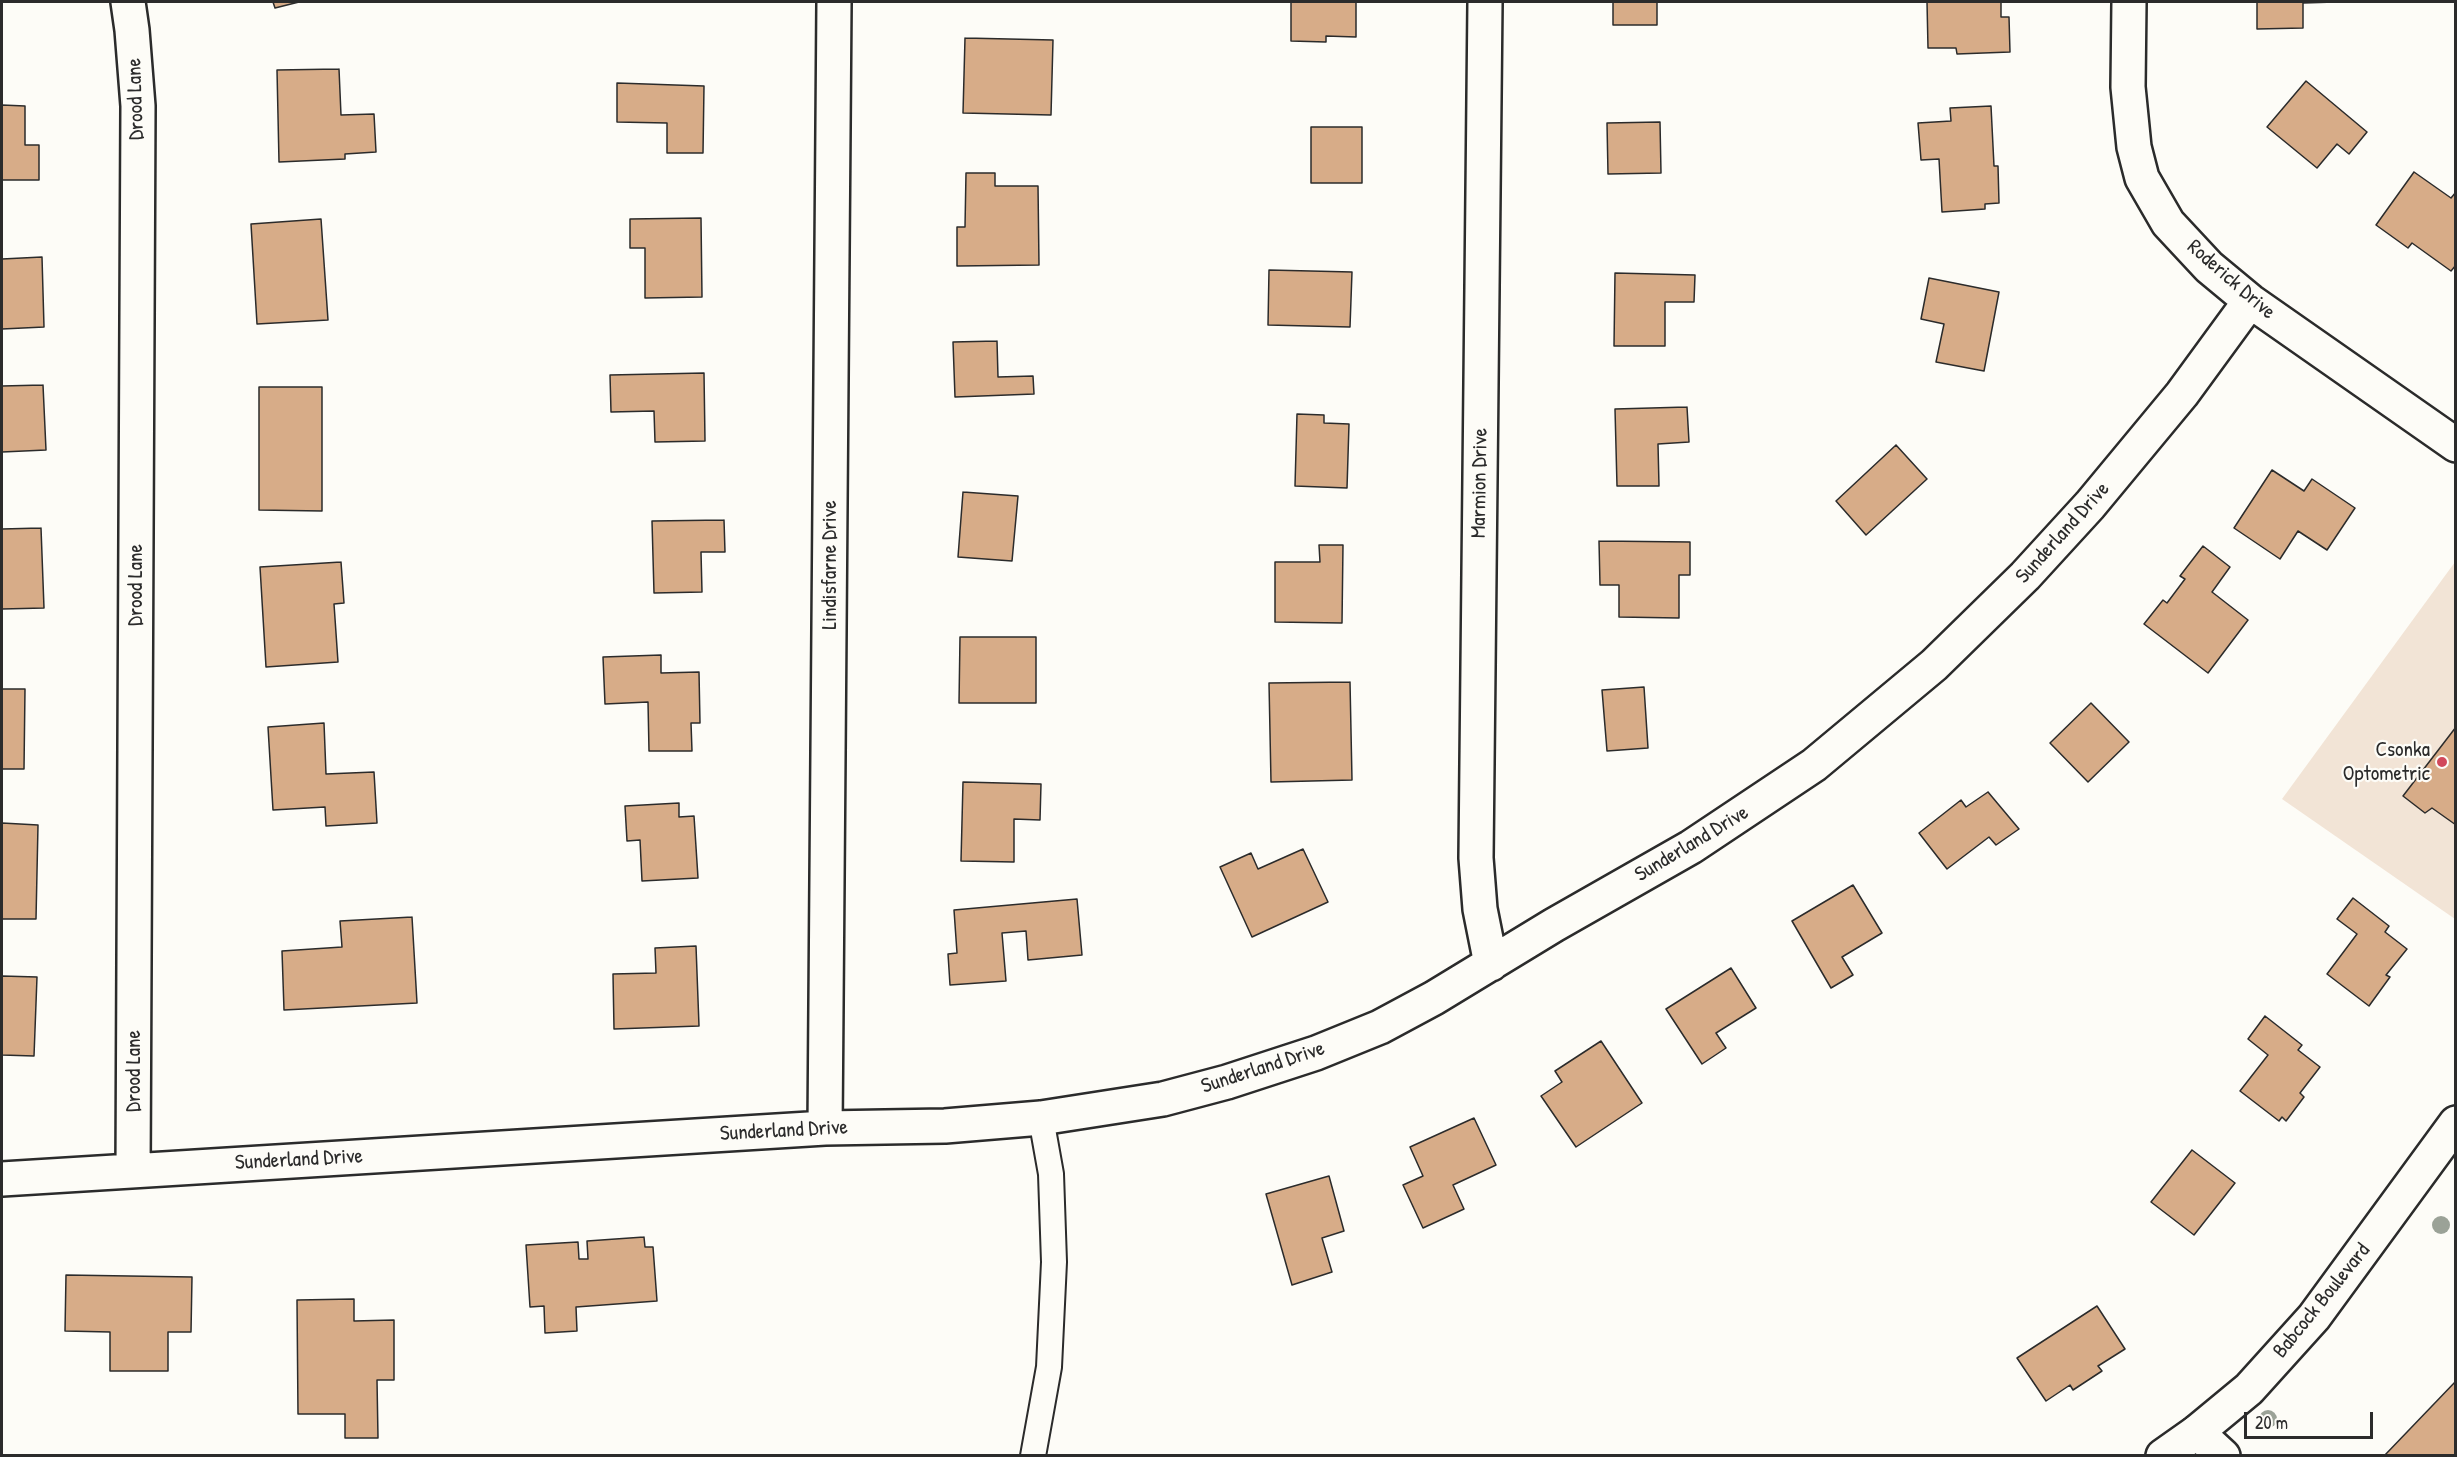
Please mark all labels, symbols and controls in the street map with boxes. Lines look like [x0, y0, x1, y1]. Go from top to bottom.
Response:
street label: Drood Lane [122, 58, 150, 140]
street label: Roderick Drive [2182, 235, 2280, 325]
street label: Marmion Drive [1466, 428, 1494, 538]
street label: Sunderland Drive [2011, 477, 2115, 589]
street label: Lindisfarne Drive [817, 500, 843, 630]
street label: Drood Lane [123, 544, 149, 626]
place label: Csonka Optometric [2343, 737, 2430, 787]
marker: Csonka Optometric [2435, 755, 2449, 769]
street label: Sunderland Drive [1631, 800, 1753, 888]
street label: Drood Lane [121, 1030, 147, 1112]
street label: Sunderland Drive [1198, 1036, 1328, 1100]
street label: Sunderland Drive [719, 1115, 849, 1147]
street label: Sunderland Drive [234, 1144, 364, 1176]
street label: Babcock Boulevard [2268, 1239, 2376, 1363]
scale bar [2247, 1400, 2376, 1438]
text: 20 m [2255, 1410, 2288, 1435]

